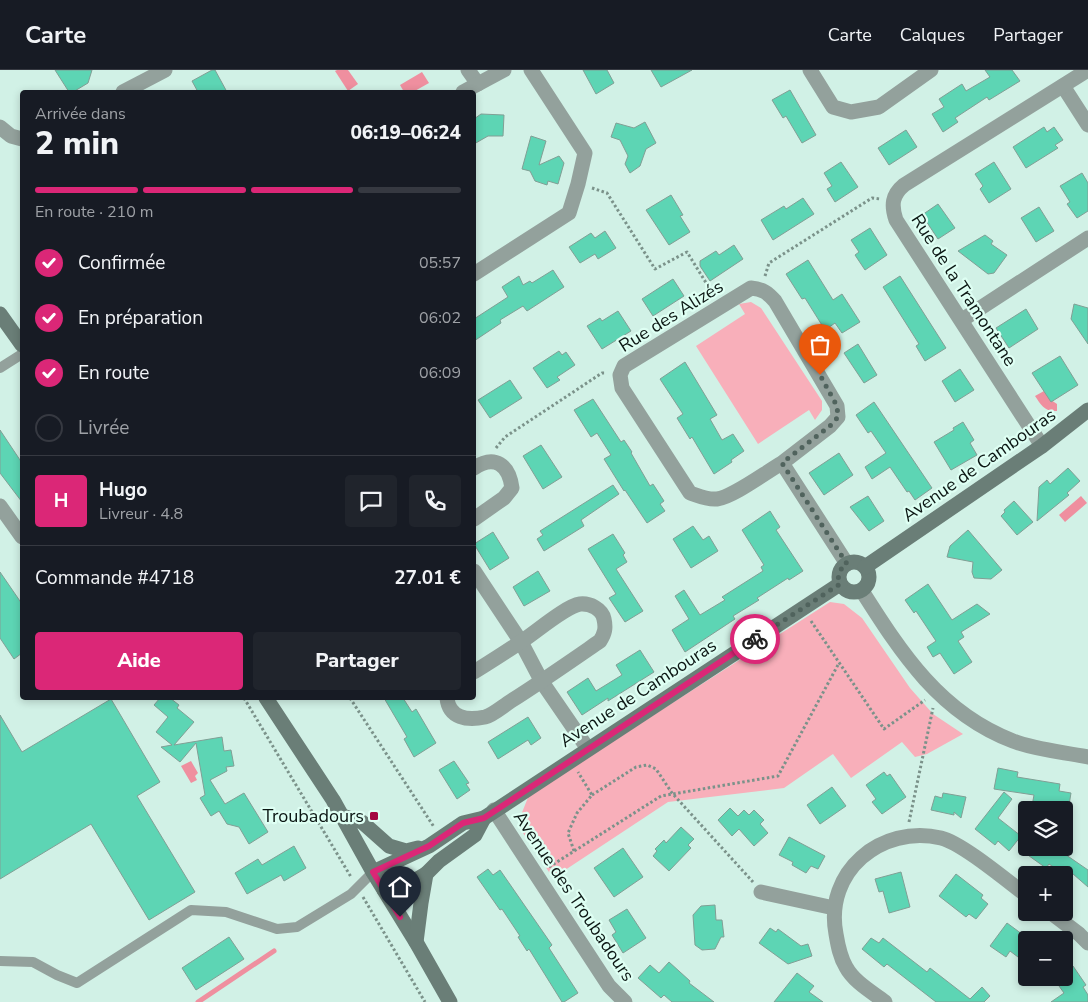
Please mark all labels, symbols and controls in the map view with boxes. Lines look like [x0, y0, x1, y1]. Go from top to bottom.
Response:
text: Carte [25, 19, 86, 51]
text: Carte [828, 23, 872, 47]
text: Calques [900, 23, 965, 47]
text: Partager [993, 23, 1063, 47]
text: Arrivée dans [35, 103, 126, 125]
text: 06:19–06:24 [350, 120, 461, 146]
text: 2 min [35, 122, 119, 165]
text: En route · 210 m [35, 201, 154, 223]
street label: Rue de la Tramontane [906, 209, 1022, 371]
icon: check [35, 249, 63, 277]
text: Confirmée [78, 250, 165, 276]
text: 05:57 [419, 252, 461, 274]
street label: Rue des Alizés [614, 274, 728, 358]
icon: check [35, 304, 63, 332]
text: En préparation [78, 305, 203, 331]
text: 06:02 [419, 307, 461, 329]
pin [799, 324, 841, 375]
icon: bag [806, 331, 834, 359]
icon: check [35, 359, 63, 387]
text: En route [78, 360, 149, 386]
text: 06:09 [419, 362, 461, 384]
street label: Avenue de Cambouras [897, 403, 1061, 527]
text: Livrée [78, 415, 129, 441]
button: chat [345, 475, 397, 527]
button: phone [409, 475, 461, 527]
text: Hugo [99, 477, 147, 503]
text: H [54, 488, 68, 514]
text: Livreur · 4.8 [99, 503, 183, 525]
text: Commande #4718 [35, 565, 194, 591]
text: 27.01 € [394, 565, 461, 591]
courier [730, 614, 780, 664]
icon: bike [741, 625, 769, 653]
button: Aide [35, 632, 243, 690]
button: Partager [253, 632, 461, 690]
street label: Avenue de Cambouras [555, 633, 721, 753]
map controls [1018, 801, 1073, 986]
button: layers [1018, 801, 1073, 856]
place label: Troubadours [262, 804, 364, 828]
street label: Avenue des Troubadours [508, 806, 640, 986]
marker: Troubadours [368, 810, 380, 822]
pin [379, 866, 421, 917]
button: + [1018, 866, 1073, 921]
icon: home [386, 873, 414, 901]
button: − [1018, 931, 1073, 986]

